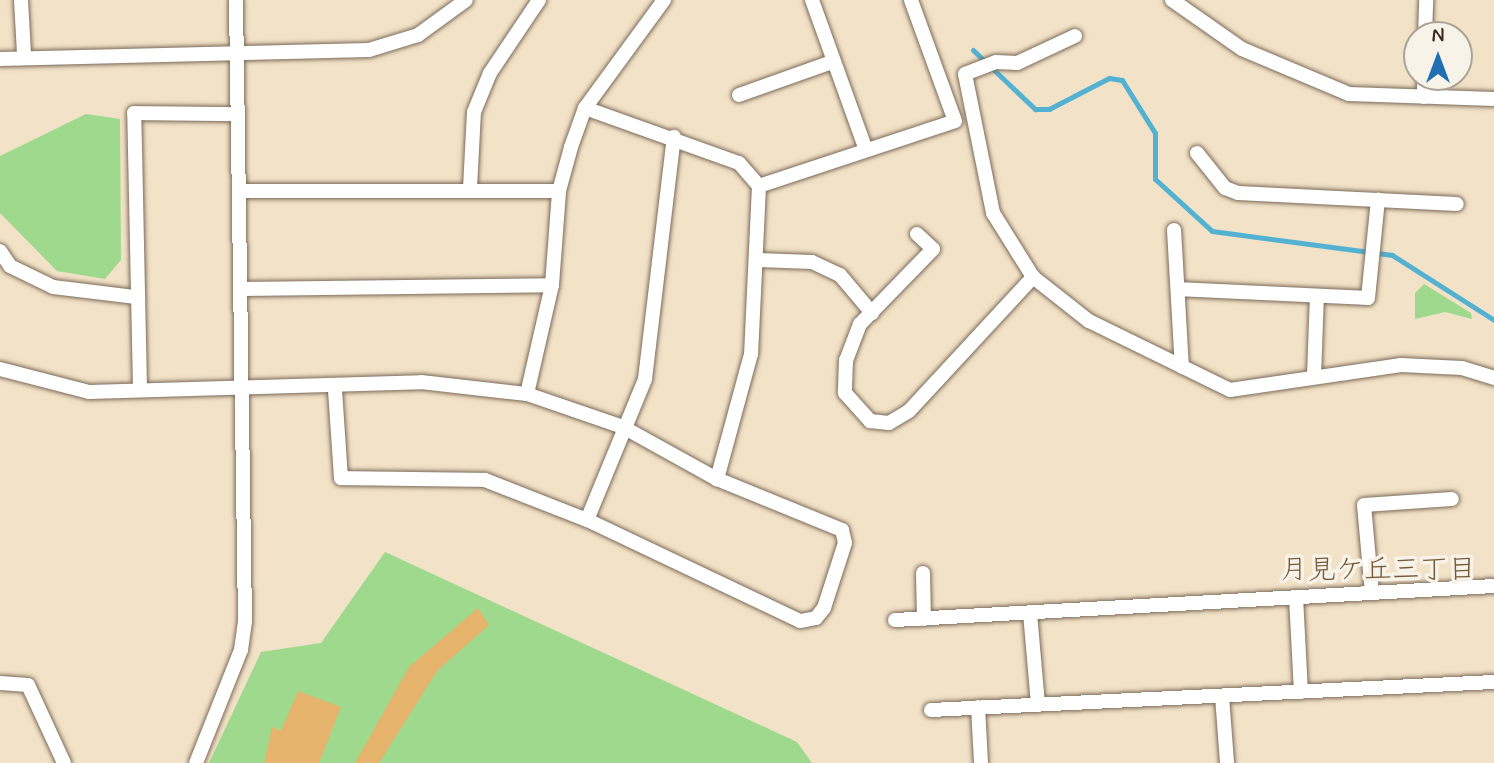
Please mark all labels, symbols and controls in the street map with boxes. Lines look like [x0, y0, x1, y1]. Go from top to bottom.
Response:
north arrow [1403, 21, 1473, 91]
text: N [1432, 24, 1444, 49]
district label: 月見ケ丘三丁目 [1280, 554, 1476, 588]

